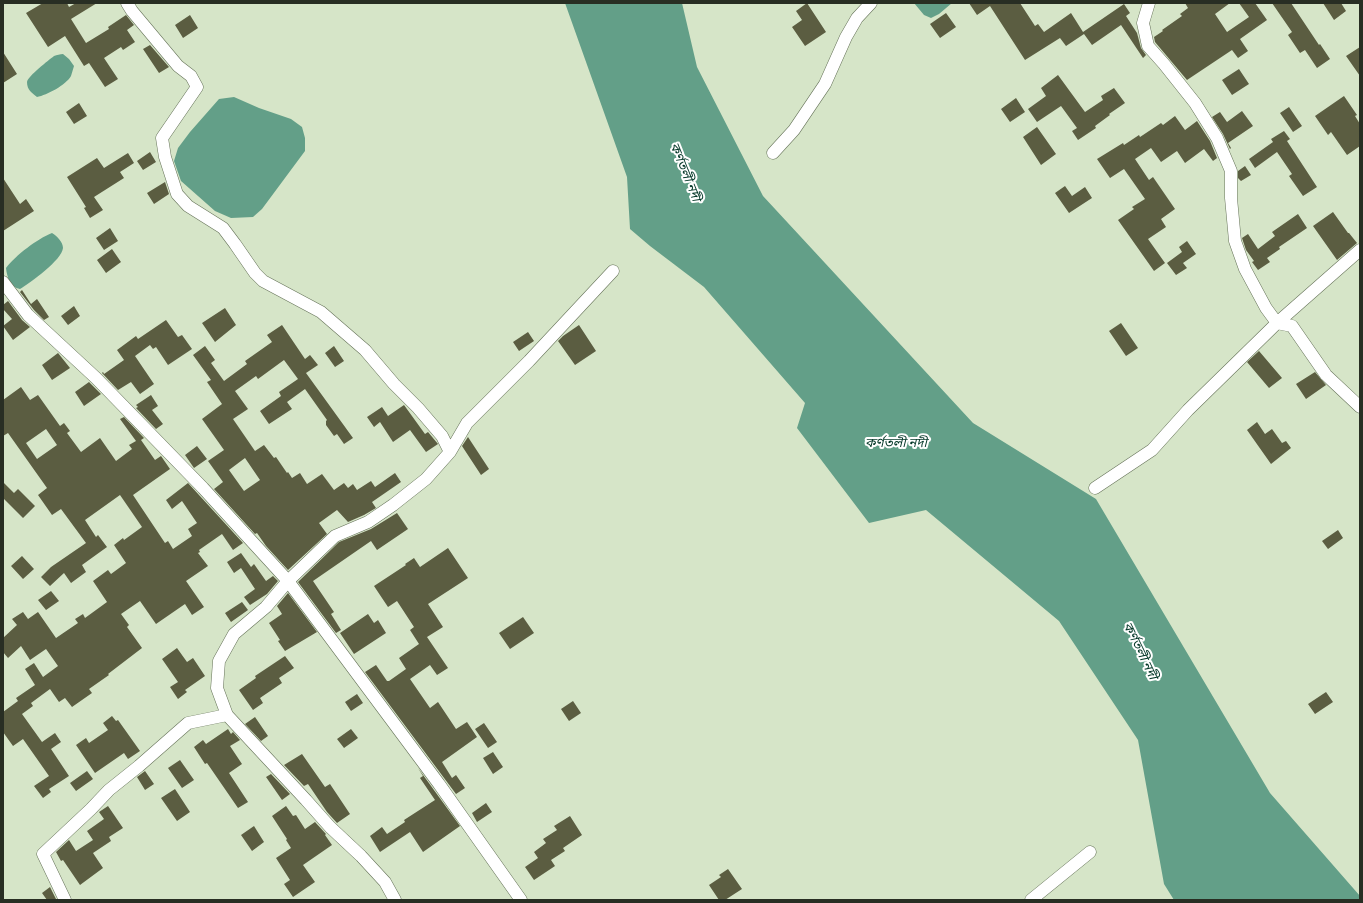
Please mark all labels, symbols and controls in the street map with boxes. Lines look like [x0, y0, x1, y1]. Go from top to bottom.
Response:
water label: কর্ণতলী নদী [666, 140, 704, 204]
water label: কর্ণতলী নদী [865, 435, 927, 451]
water label: কর্ণতলী নদী [1119, 620, 1161, 682]

